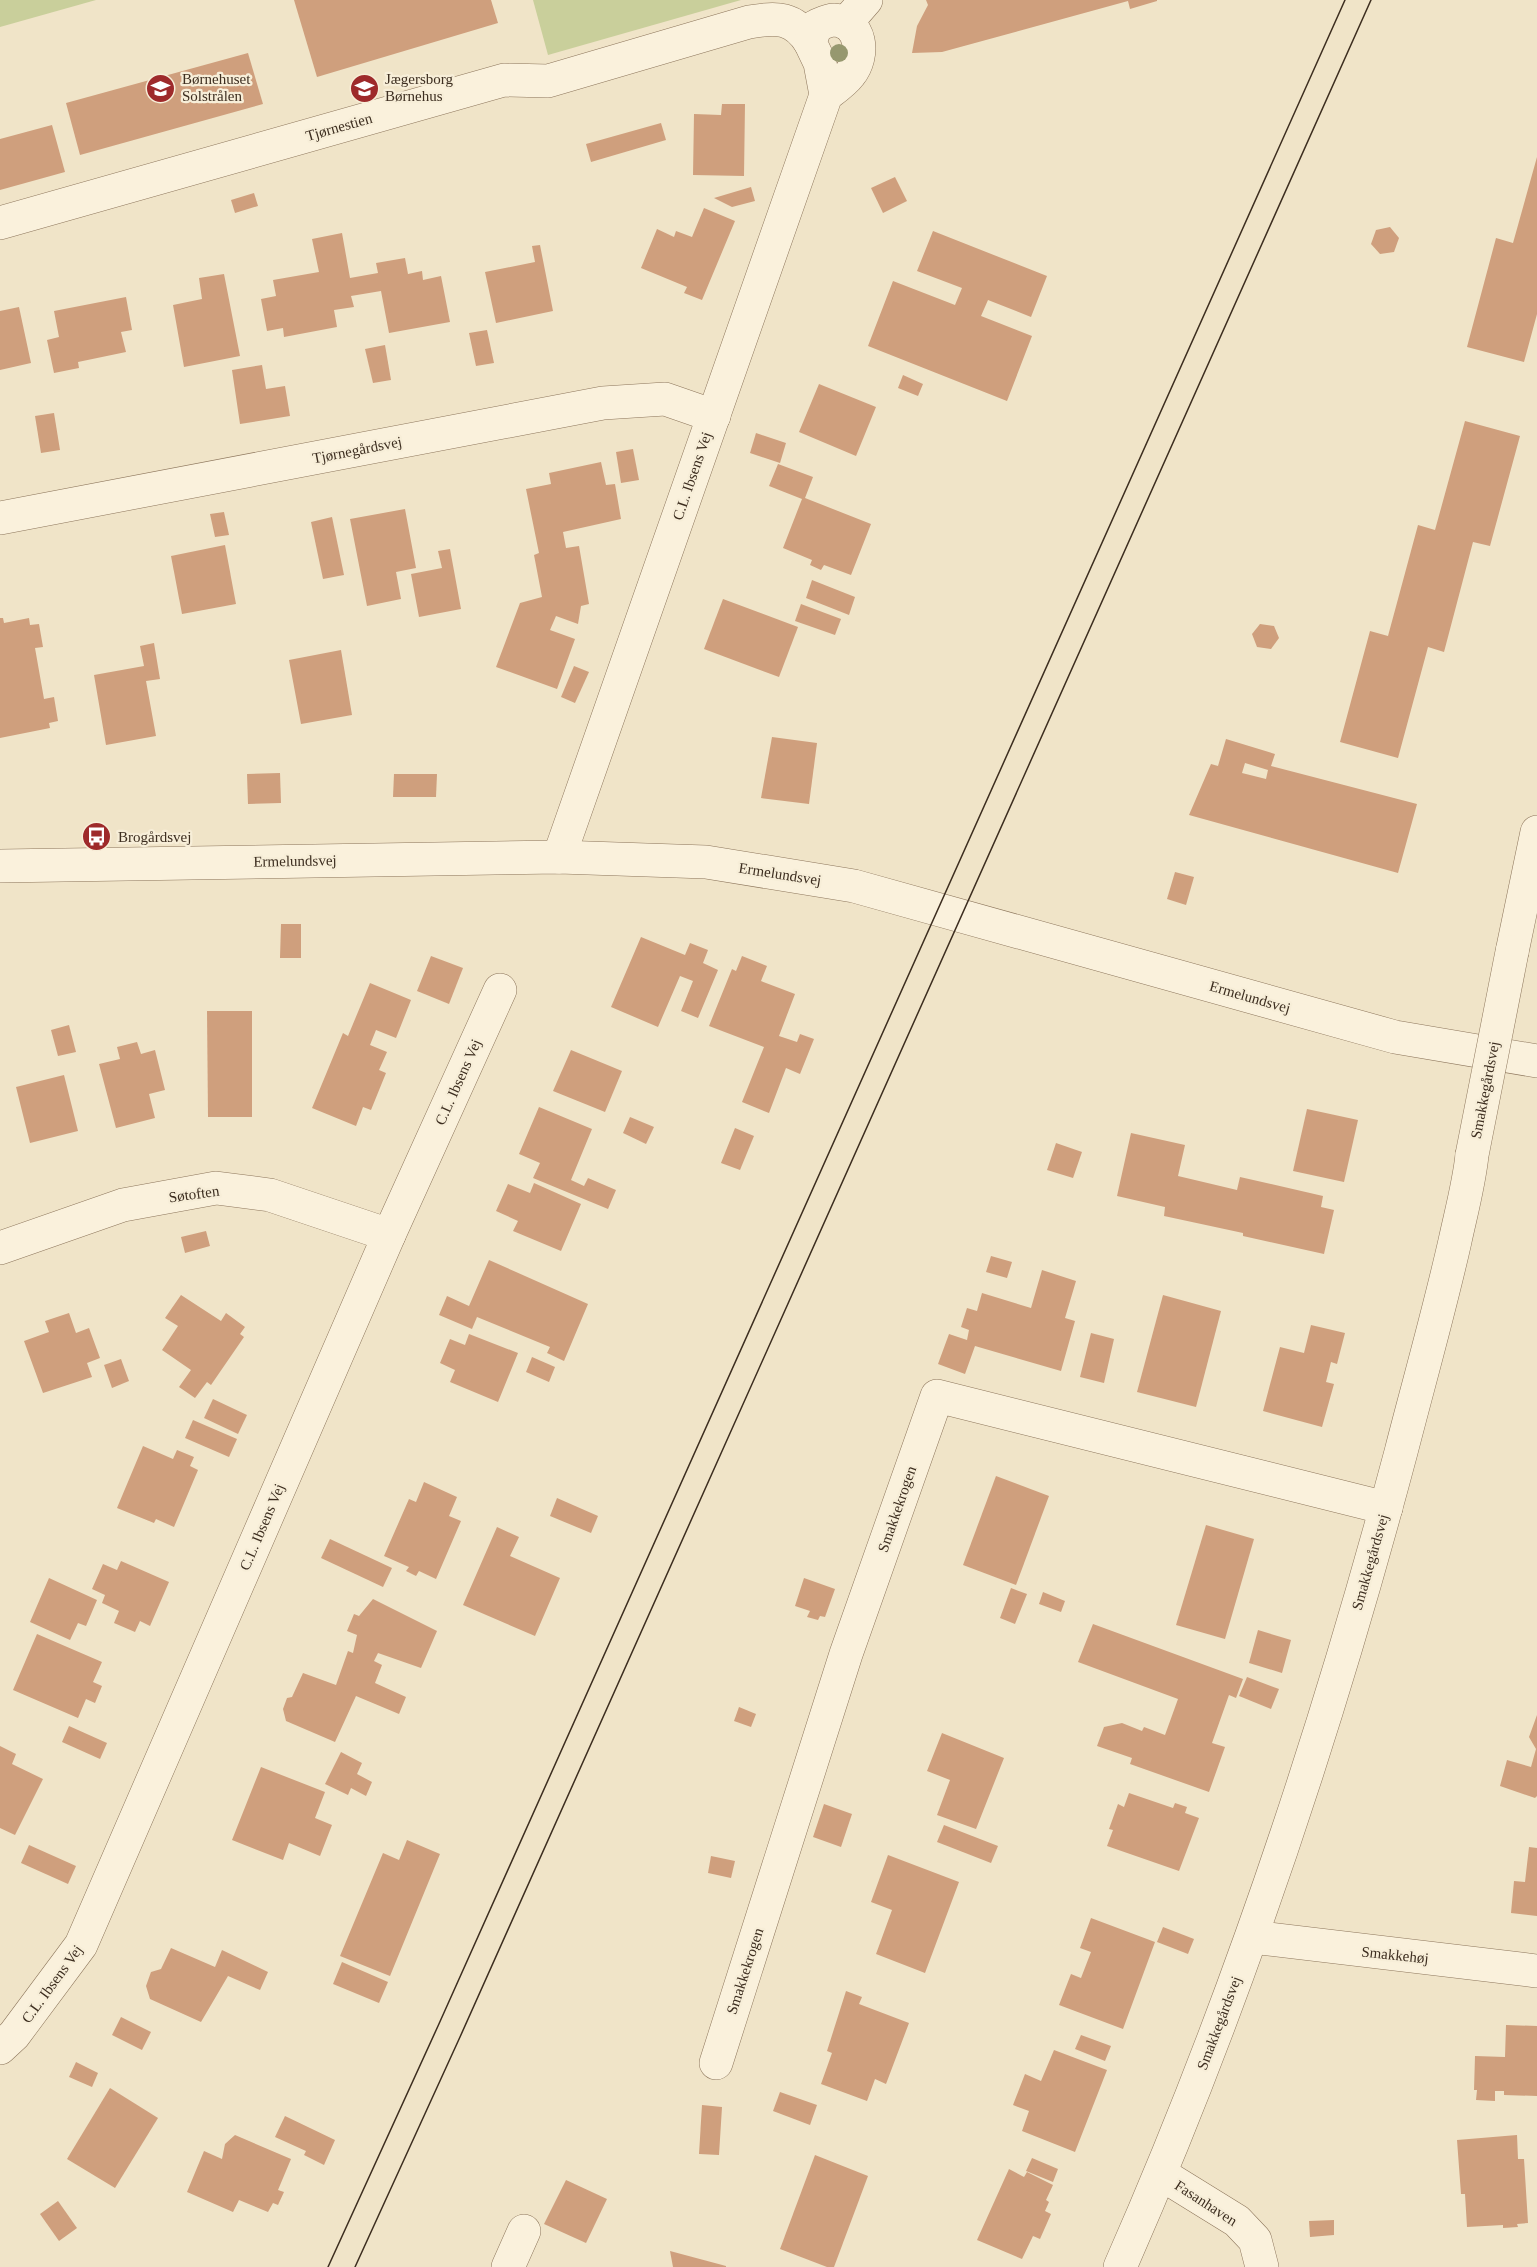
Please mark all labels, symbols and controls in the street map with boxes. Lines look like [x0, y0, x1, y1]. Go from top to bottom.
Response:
place label: Børnehuset Solstrålen [182, 71, 251, 104]
place label: Jægersborg Børnehus [385, 71, 454, 104]
school or university icon: Børnehuset Solstrålen [145, 72, 177, 104]
school or university icon: Jægersborg Børnehus [348, 72, 380, 104]
street label: Tjørnestien [304, 110, 375, 144]
street label: C.L. Ibsens Vej [669, 430, 715, 522]
street label: Tjørnegårdsvej [311, 433, 403, 467]
bus stop icon: Brogårdsvej [81, 821, 113, 853]
place label: Brogårdsvej [118, 829, 191, 845]
street label: Ermelundsvej [253, 852, 337, 870]
street label: Ermelundsvej [738, 860, 822, 888]
street label: Ermelundsvej [1208, 978, 1292, 1016]
street label: C.L. Ibsens Vej [432, 1037, 484, 1127]
street label: Smakkegårdsvej [1468, 1040, 1502, 1140]
street label: Søtoften [168, 1182, 221, 1205]
street label: Smakkekrogen [875, 1463, 919, 1554]
street label: C.L. Ibsens Vej [237, 1481, 287, 1573]
street label: Smakkegårdsvej [1349, 1512, 1391, 1612]
street label: Smakkekrogen [723, 1925, 767, 2016]
street label: C.L. Ibsens Vej [18, 1942, 86, 2026]
street label: Smakkehøj [1361, 1944, 1429, 1966]
street label: Smakkegårdsvej [1194, 1974, 1244, 2072]
street label: Fasanhaven [1172, 2177, 1240, 2229]

